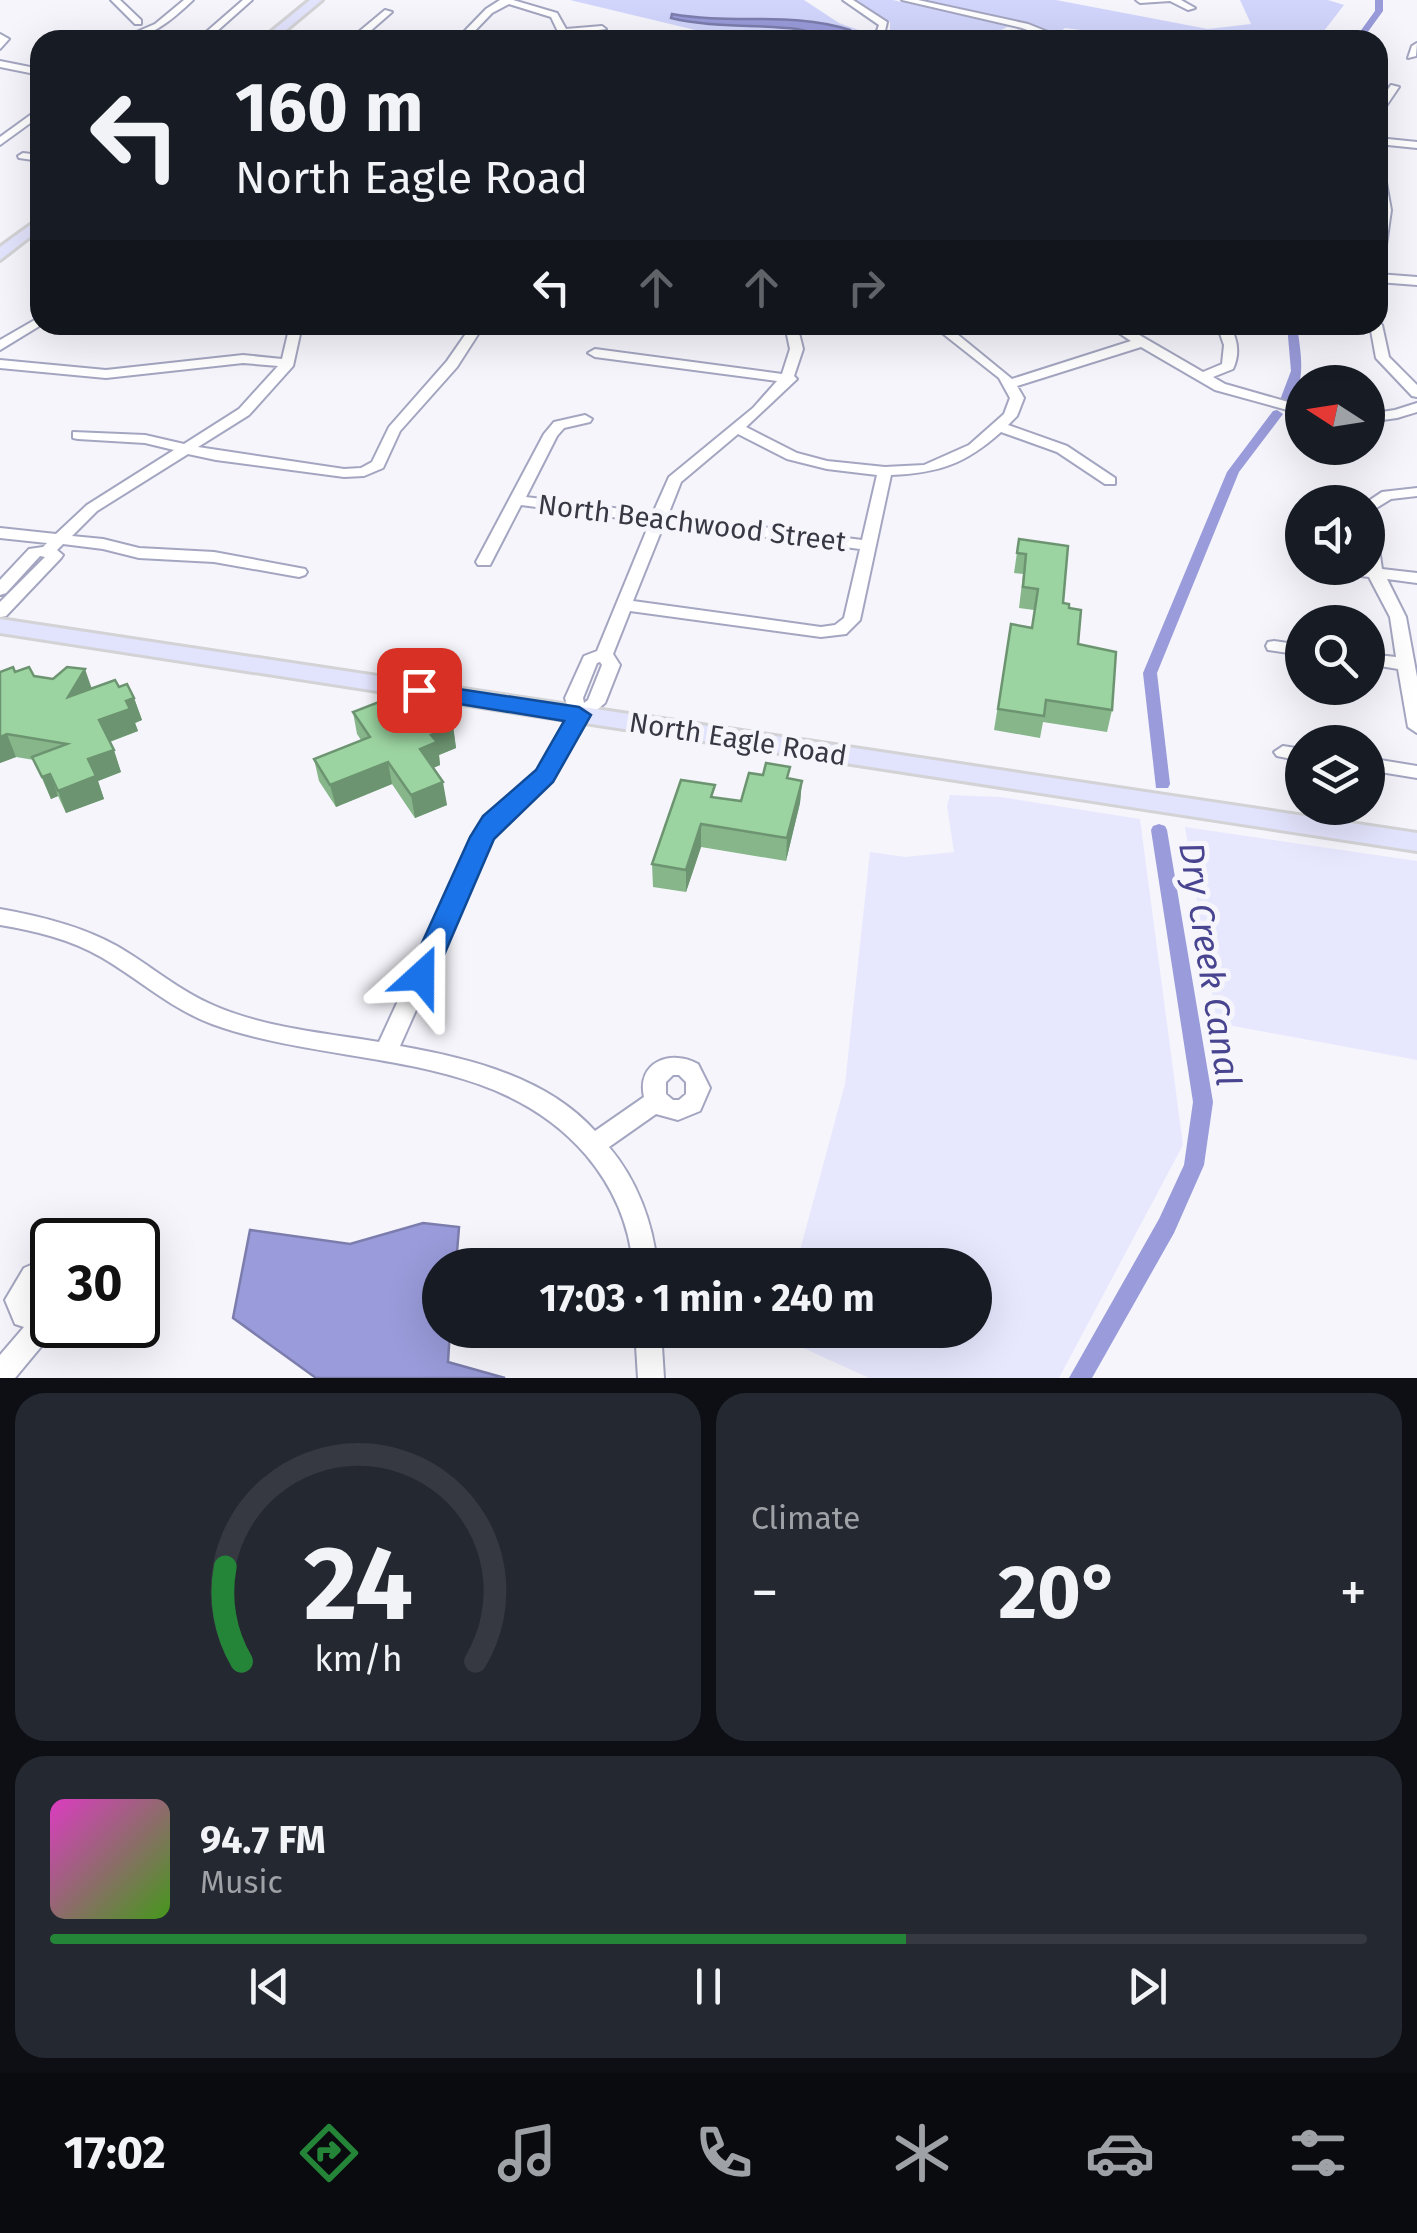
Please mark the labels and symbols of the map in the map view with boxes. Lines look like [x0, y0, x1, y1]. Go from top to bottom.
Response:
north arrow [1285, 365, 1385, 465]
street label: North Beachwood Street [536, 488, 849, 558]
pin [377, 648, 462, 733]
street label: North Eagle Road [627, 706, 849, 772]
water label: Dry Creek Canal [1170, 839, 1250, 1089]
position arrow [369, 924, 473, 1028]
speed limit sign: 30 [30, 1218, 160, 1348]

